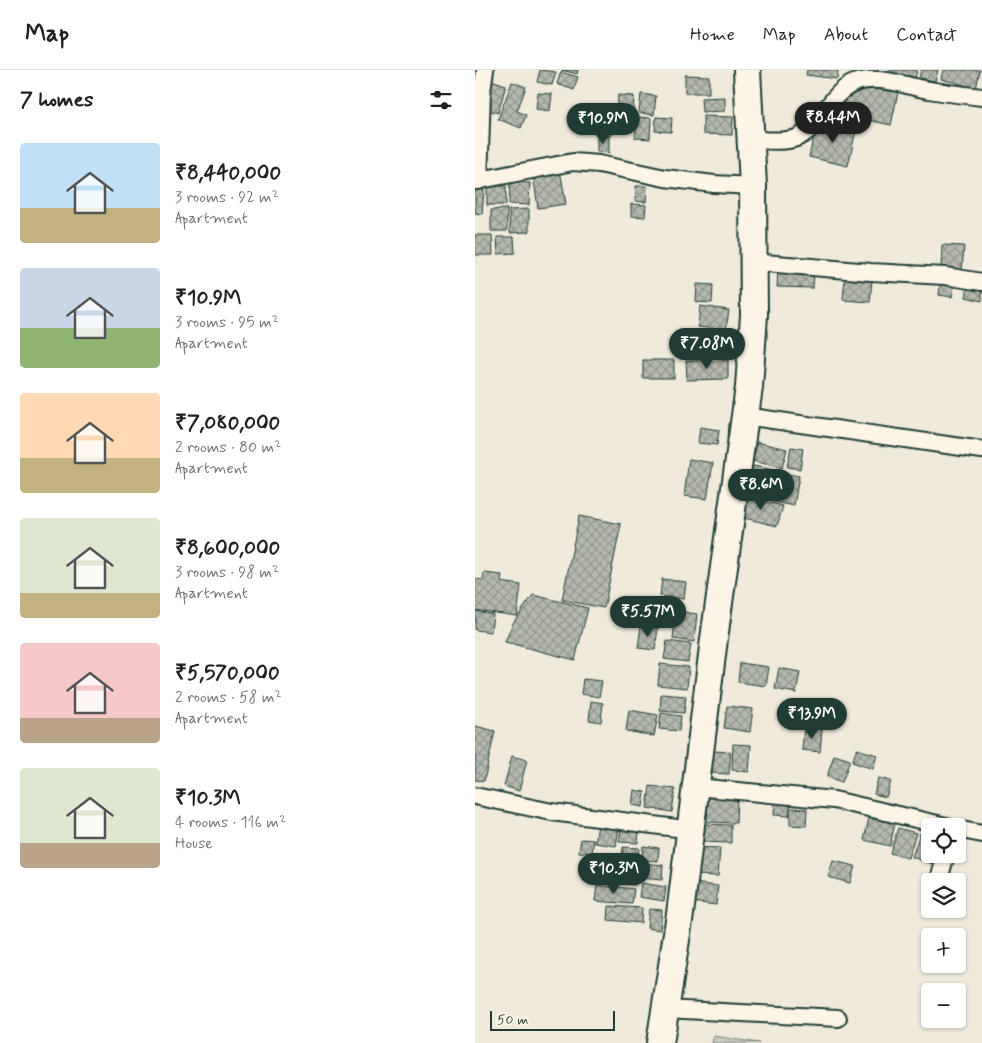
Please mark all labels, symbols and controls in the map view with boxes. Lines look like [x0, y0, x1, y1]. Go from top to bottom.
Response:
text: Map [25, 19, 69, 50]
text: Home [690, 23, 735, 47]
text: Map [763, 23, 796, 47]
text: About [824, 23, 868, 47]
text: Contact [896, 23, 957, 47]
text: 7 homes [20, 86, 93, 114]
icon: filters [427, 86, 455, 114]
pin: ₹10.9M [562, 102, 644, 145]
pin: ₹8.44M [792, 102, 874, 144]
text: ₹8.44M [806, 107, 860, 128]
text: ₹10.9M [578, 108, 628, 129]
text: ₹8,440,000 [175, 159, 281, 187]
icon: home [60, 163, 120, 223]
text: 3 rooms · 92 m² [175, 187, 279, 208]
text: Apartment [175, 208, 248, 229]
text: ₹10.9M [175, 284, 242, 312]
icon: home [60, 288, 120, 348]
text: 3 rooms · 95 m² [175, 312, 279, 333]
pin: ₹7.08M [666, 328, 748, 370]
text: Apartment [175, 333, 248, 354]
text: ₹7.08M [680, 333, 734, 354]
text: ₹7,080,000 [175, 409, 280, 437]
icon: home [60, 413, 120, 473]
text: 2 rooms · 80 m² [175, 437, 281, 458]
text: Apartment [175, 458, 248, 479]
pin: ₹8.6M [726, 468, 796, 511]
text: ₹8.6M [739, 474, 783, 495]
text: ₹8,600,000 [175, 534, 280, 562]
icon: home [60, 538, 120, 598]
text: 3 rooms · 98 m² [175, 562, 279, 583]
text: Apartment [175, 583, 248, 604]
pin: ₹5.57M [607, 596, 689, 638]
text: ₹5.57M [621, 601, 675, 622]
text: ₹5,570,000 [175, 659, 280, 687]
icon: home [60, 663, 120, 723]
text: 2 rooms · 58 m² [175, 687, 281, 708]
pin: ₹13.9M [771, 698, 853, 740]
text: ₹13.9M [788, 703, 836, 724]
text: Apartment [175, 708, 248, 729]
text: ₹10.3M [175, 784, 241, 812]
icon: home [60, 788, 120, 848]
text: 4 rooms · 116 m² [175, 812, 286, 833]
map controls [921, 818, 966, 1028]
button: locate [921, 818, 966, 863]
text: House [175, 833, 213, 854]
pin: ₹10.3M [573, 852, 655, 895]
text: ₹10.3M [589, 858, 639, 879]
button: layers [921, 873, 966, 918]
button: + [921, 928, 966, 973]
button: − [921, 983, 966, 1028]
scale bar [490, 1008, 615, 1031]
text: 50 m [497, 1011, 528, 1029]

